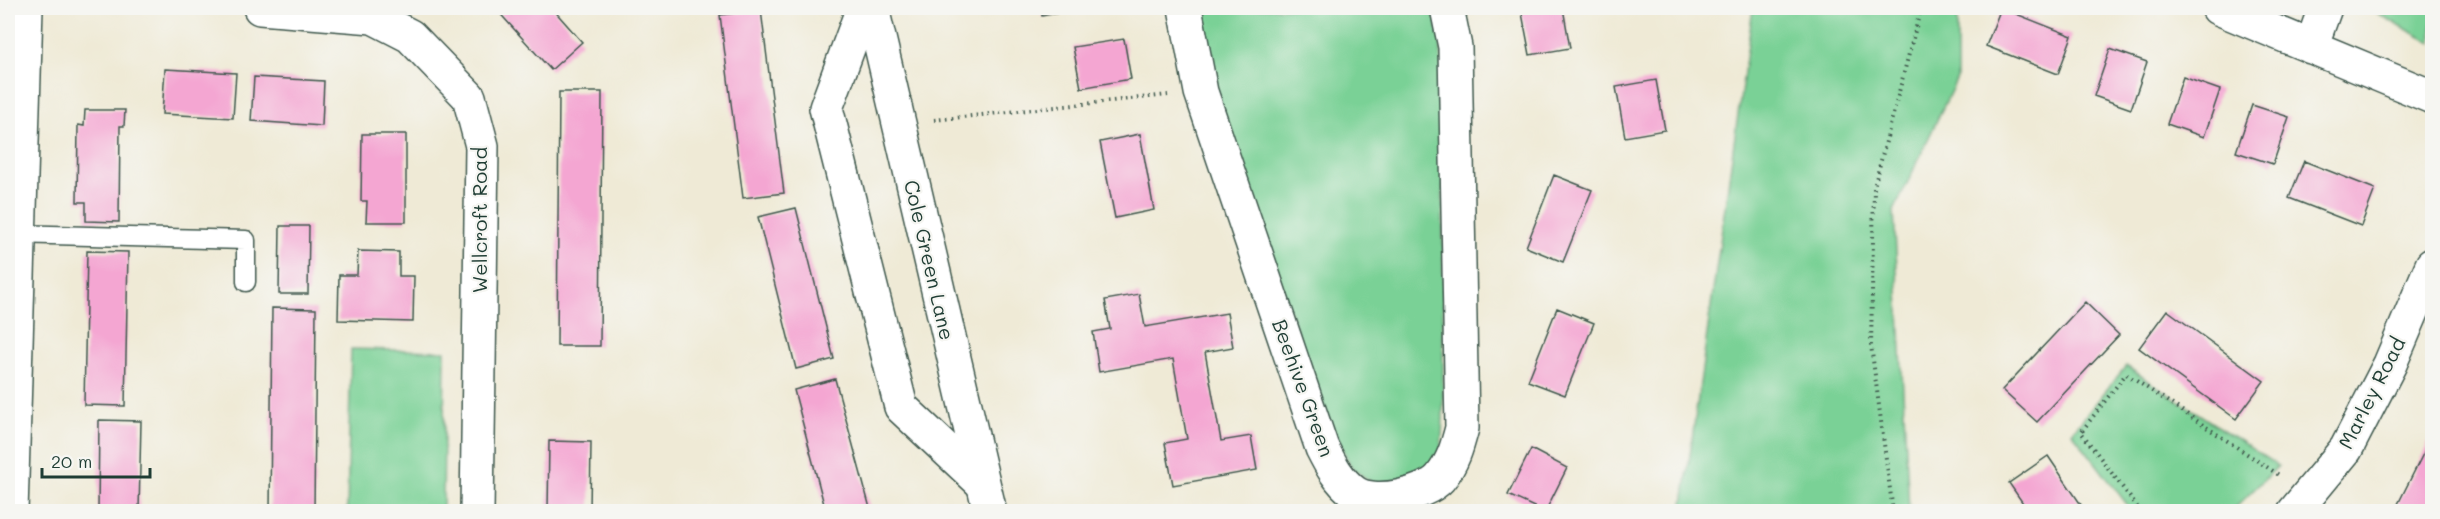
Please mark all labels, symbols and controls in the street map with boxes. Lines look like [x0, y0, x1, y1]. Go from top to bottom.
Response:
street label: Wellcroft Road [466, 147, 492, 293]
street label: Cole Green Lane [899, 177, 961, 342]
street label: Beehive Green [1267, 315, 1341, 460]
street label: Marley Road [2332, 332, 2410, 453]
scale bar [42, 441, 150, 479]
text: 20 m [51, 449, 92, 473]

